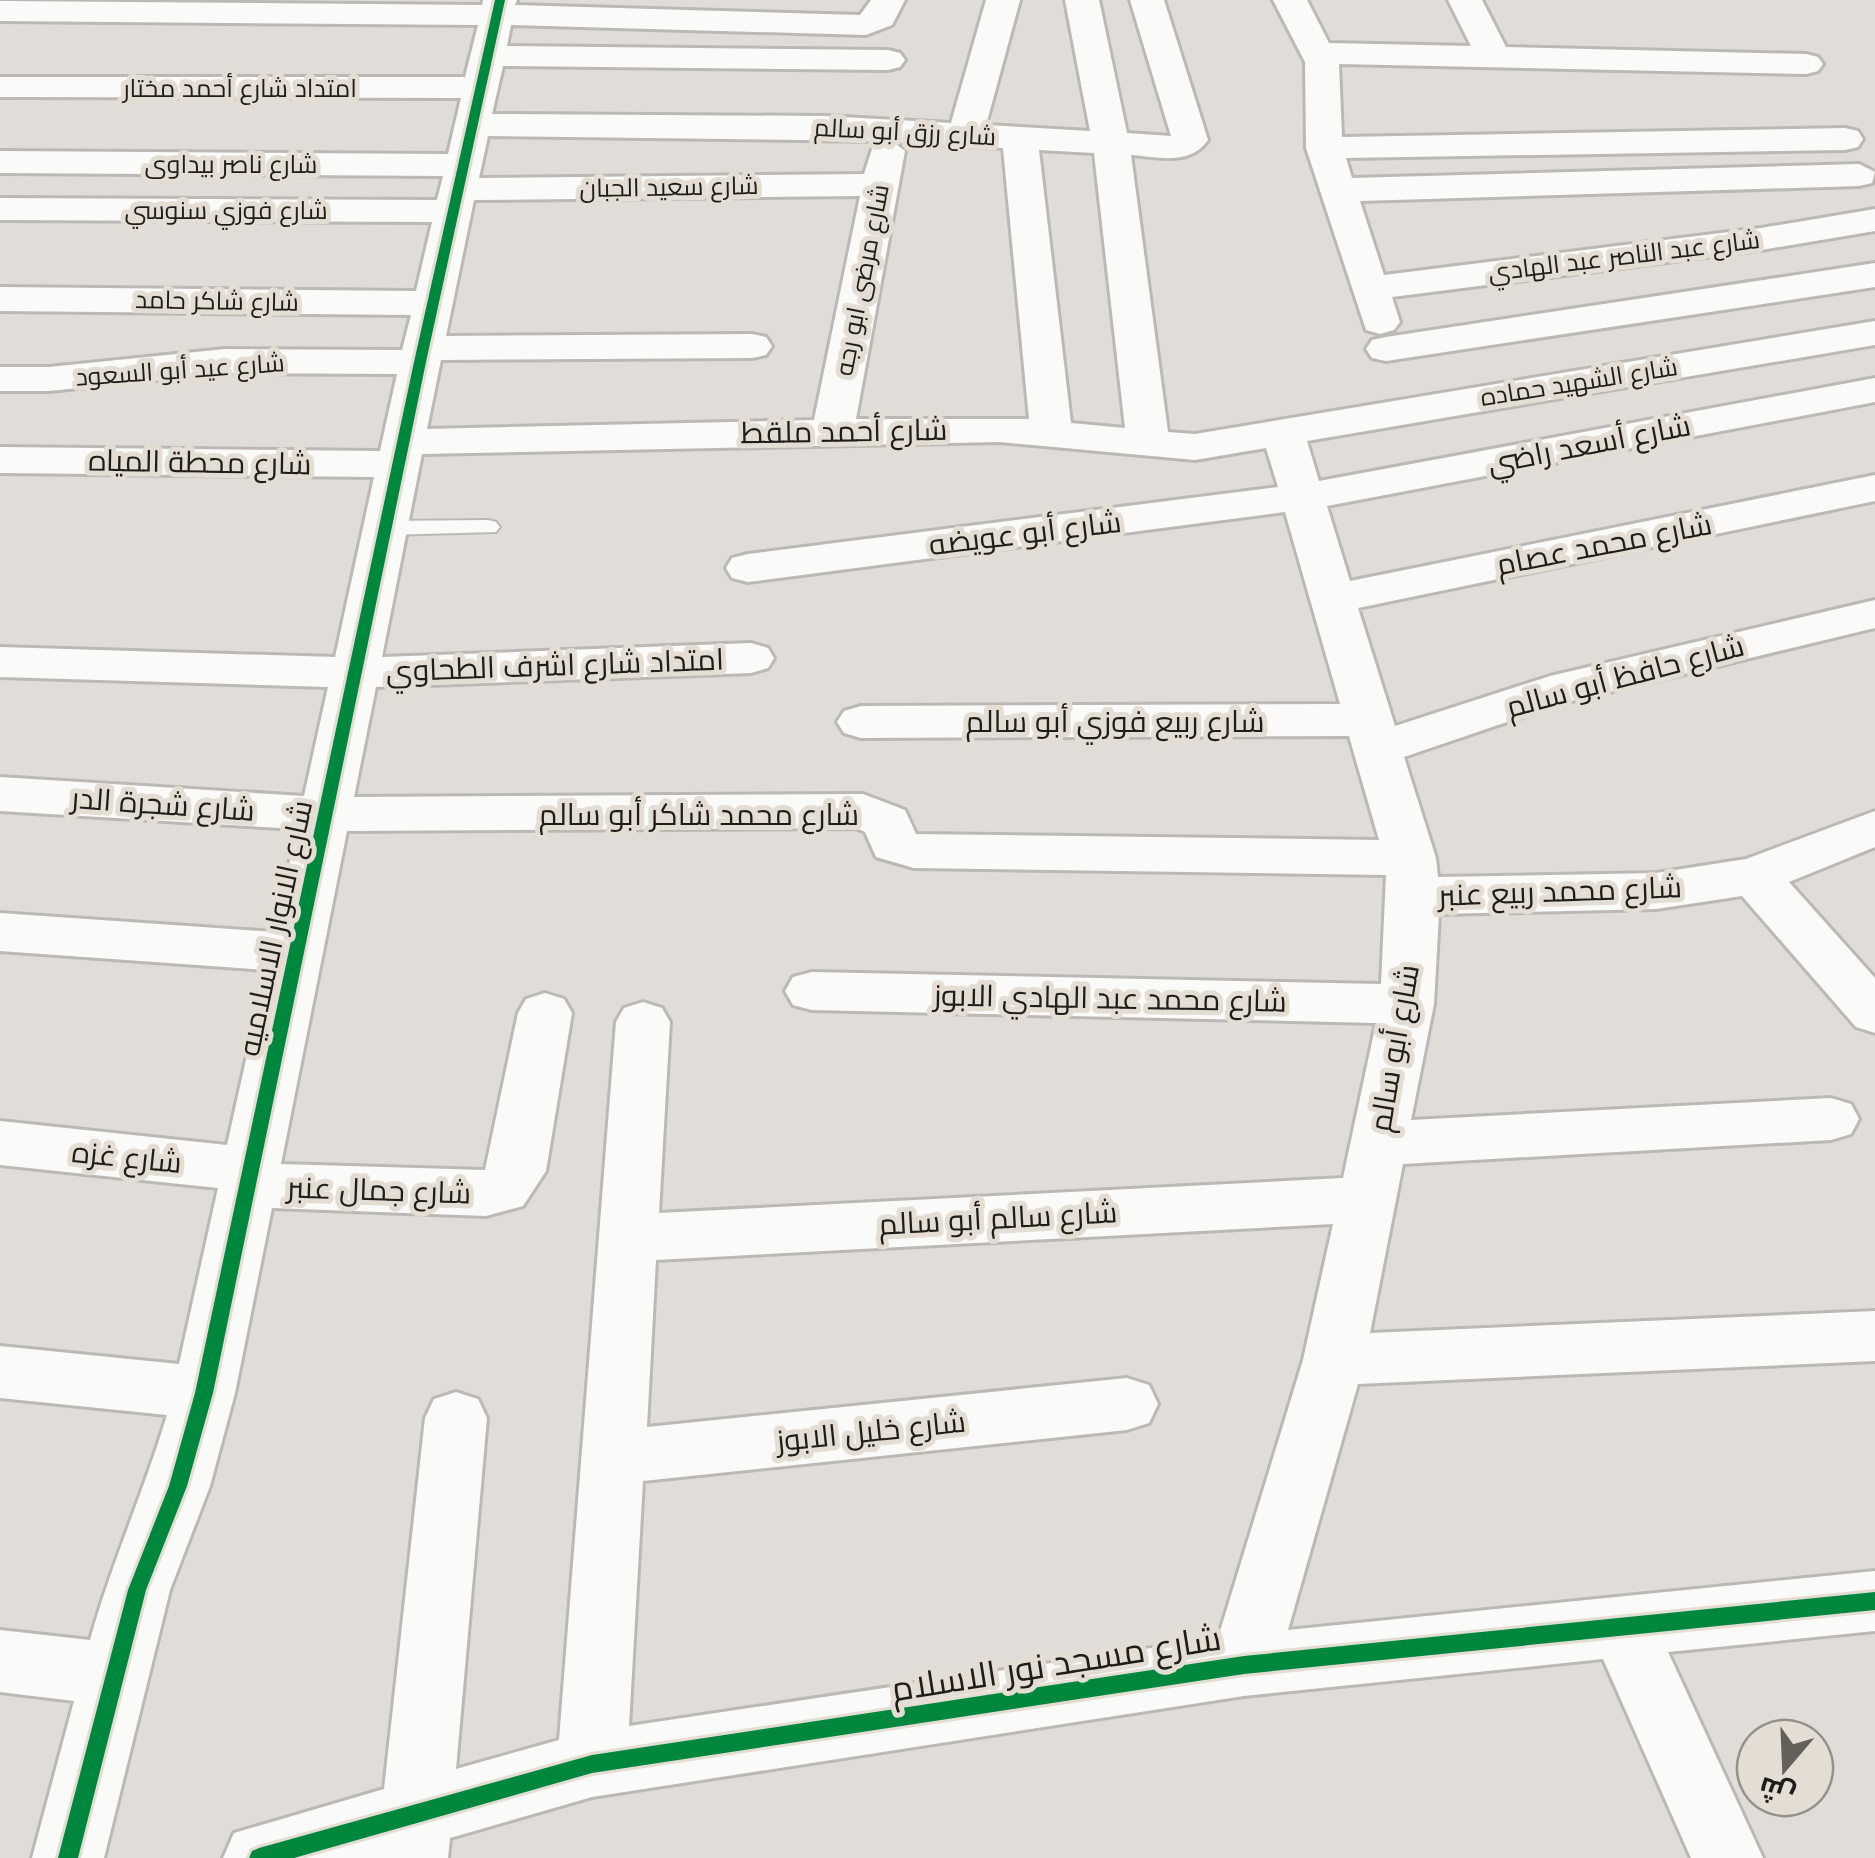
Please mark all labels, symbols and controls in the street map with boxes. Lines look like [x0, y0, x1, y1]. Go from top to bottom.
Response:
street label: امتداد شارع أحمد مختار [121, 71, 357, 106]
street label: شارع رزق أبو سالم [813, 110, 997, 154]
street label: شارع ناصر بيداوى [144, 147, 318, 182]
street label: شارع سعيد الجبان [579, 168, 759, 206]
street label: شارع مرضى ابو رجه [826, 181, 898, 379]
street label: شارع فوزي سنوسي [124, 193, 328, 230]
street label: شارع عبد الناصر عبد الهادي [1486, 222, 1762, 292]
street label: شارع شاكر حامد [135, 282, 299, 320]
street label: شارع عيد أبو السعود [74, 345, 286, 395]
street label: شارع الشهيد حماده [1478, 349, 1680, 415]
street label: شارع أسعد راضي [1484, 403, 1694, 486]
street label: شارع أحمد ملقط [740, 408, 948, 454]
street label: شارع محطة المياه [88, 439, 312, 485]
street label: شارع أبو عويضه [926, 500, 1124, 566]
street label: شارع محمد عصام [1493, 502, 1715, 586]
street label: شارع حافظ أبو سالم [1501, 624, 1749, 728]
street label: امتداد شارع اشرف الطحاوي [385, 638, 725, 694]
street label: شارع ربيع فوزي أبو سالم [965, 700, 1265, 745]
street label: شارع شجرة الدر [68, 776, 256, 832]
street label: شارع محمد شاكر أبو سالم [539, 793, 859, 836]
street label: شارع الانوار الاسلاميه [227, 796, 323, 1060]
street label: شارع محمد ربيع عنبر [1435, 865, 1683, 917]
street label: شارع أبو سالم [1358, 961, 1430, 1135]
street label: شارع محمد عبد الهادي الابوز [931, 973, 1287, 1025]
street label: شارع غزه [70, 1130, 184, 1184]
street label: شارع جمال عنبر [284, 1165, 472, 1215]
street label: شارع سالم أبو سالم [878, 1190, 1118, 1246]
street label: شارع خليل الابوز [772, 1400, 968, 1463]
street label: شارع مسجد نور الاسلام [888, 1613, 1224, 1713]
north arrow [1735, 1718, 1835, 1818]
text: ش [1754, 1767, 1800, 1815]

